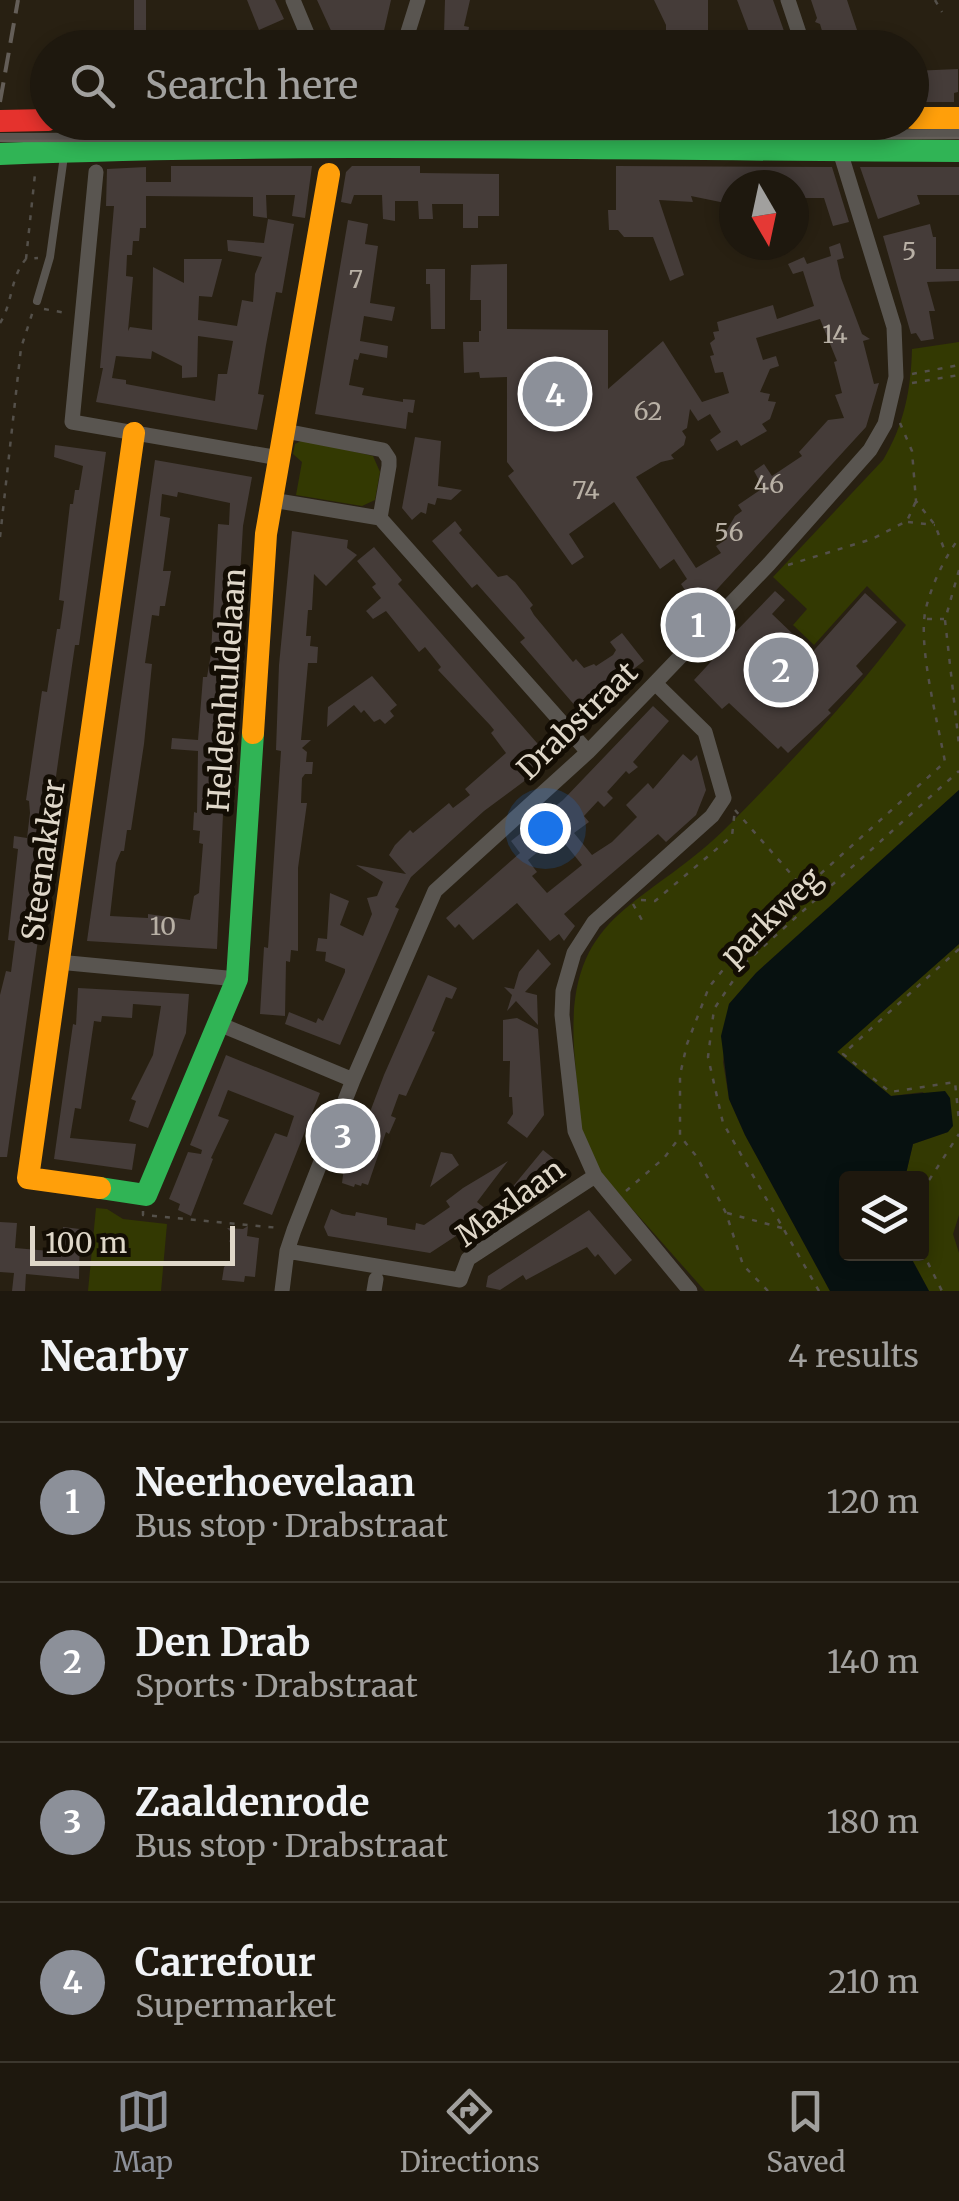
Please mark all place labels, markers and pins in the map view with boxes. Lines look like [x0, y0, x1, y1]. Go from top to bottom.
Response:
pin: 4 [522, 356, 588, 432]
pin: 1 [666, 588, 730, 662]
pin: 2 [748, 632, 814, 708]
pin: 3 [310, 1098, 376, 1174]

